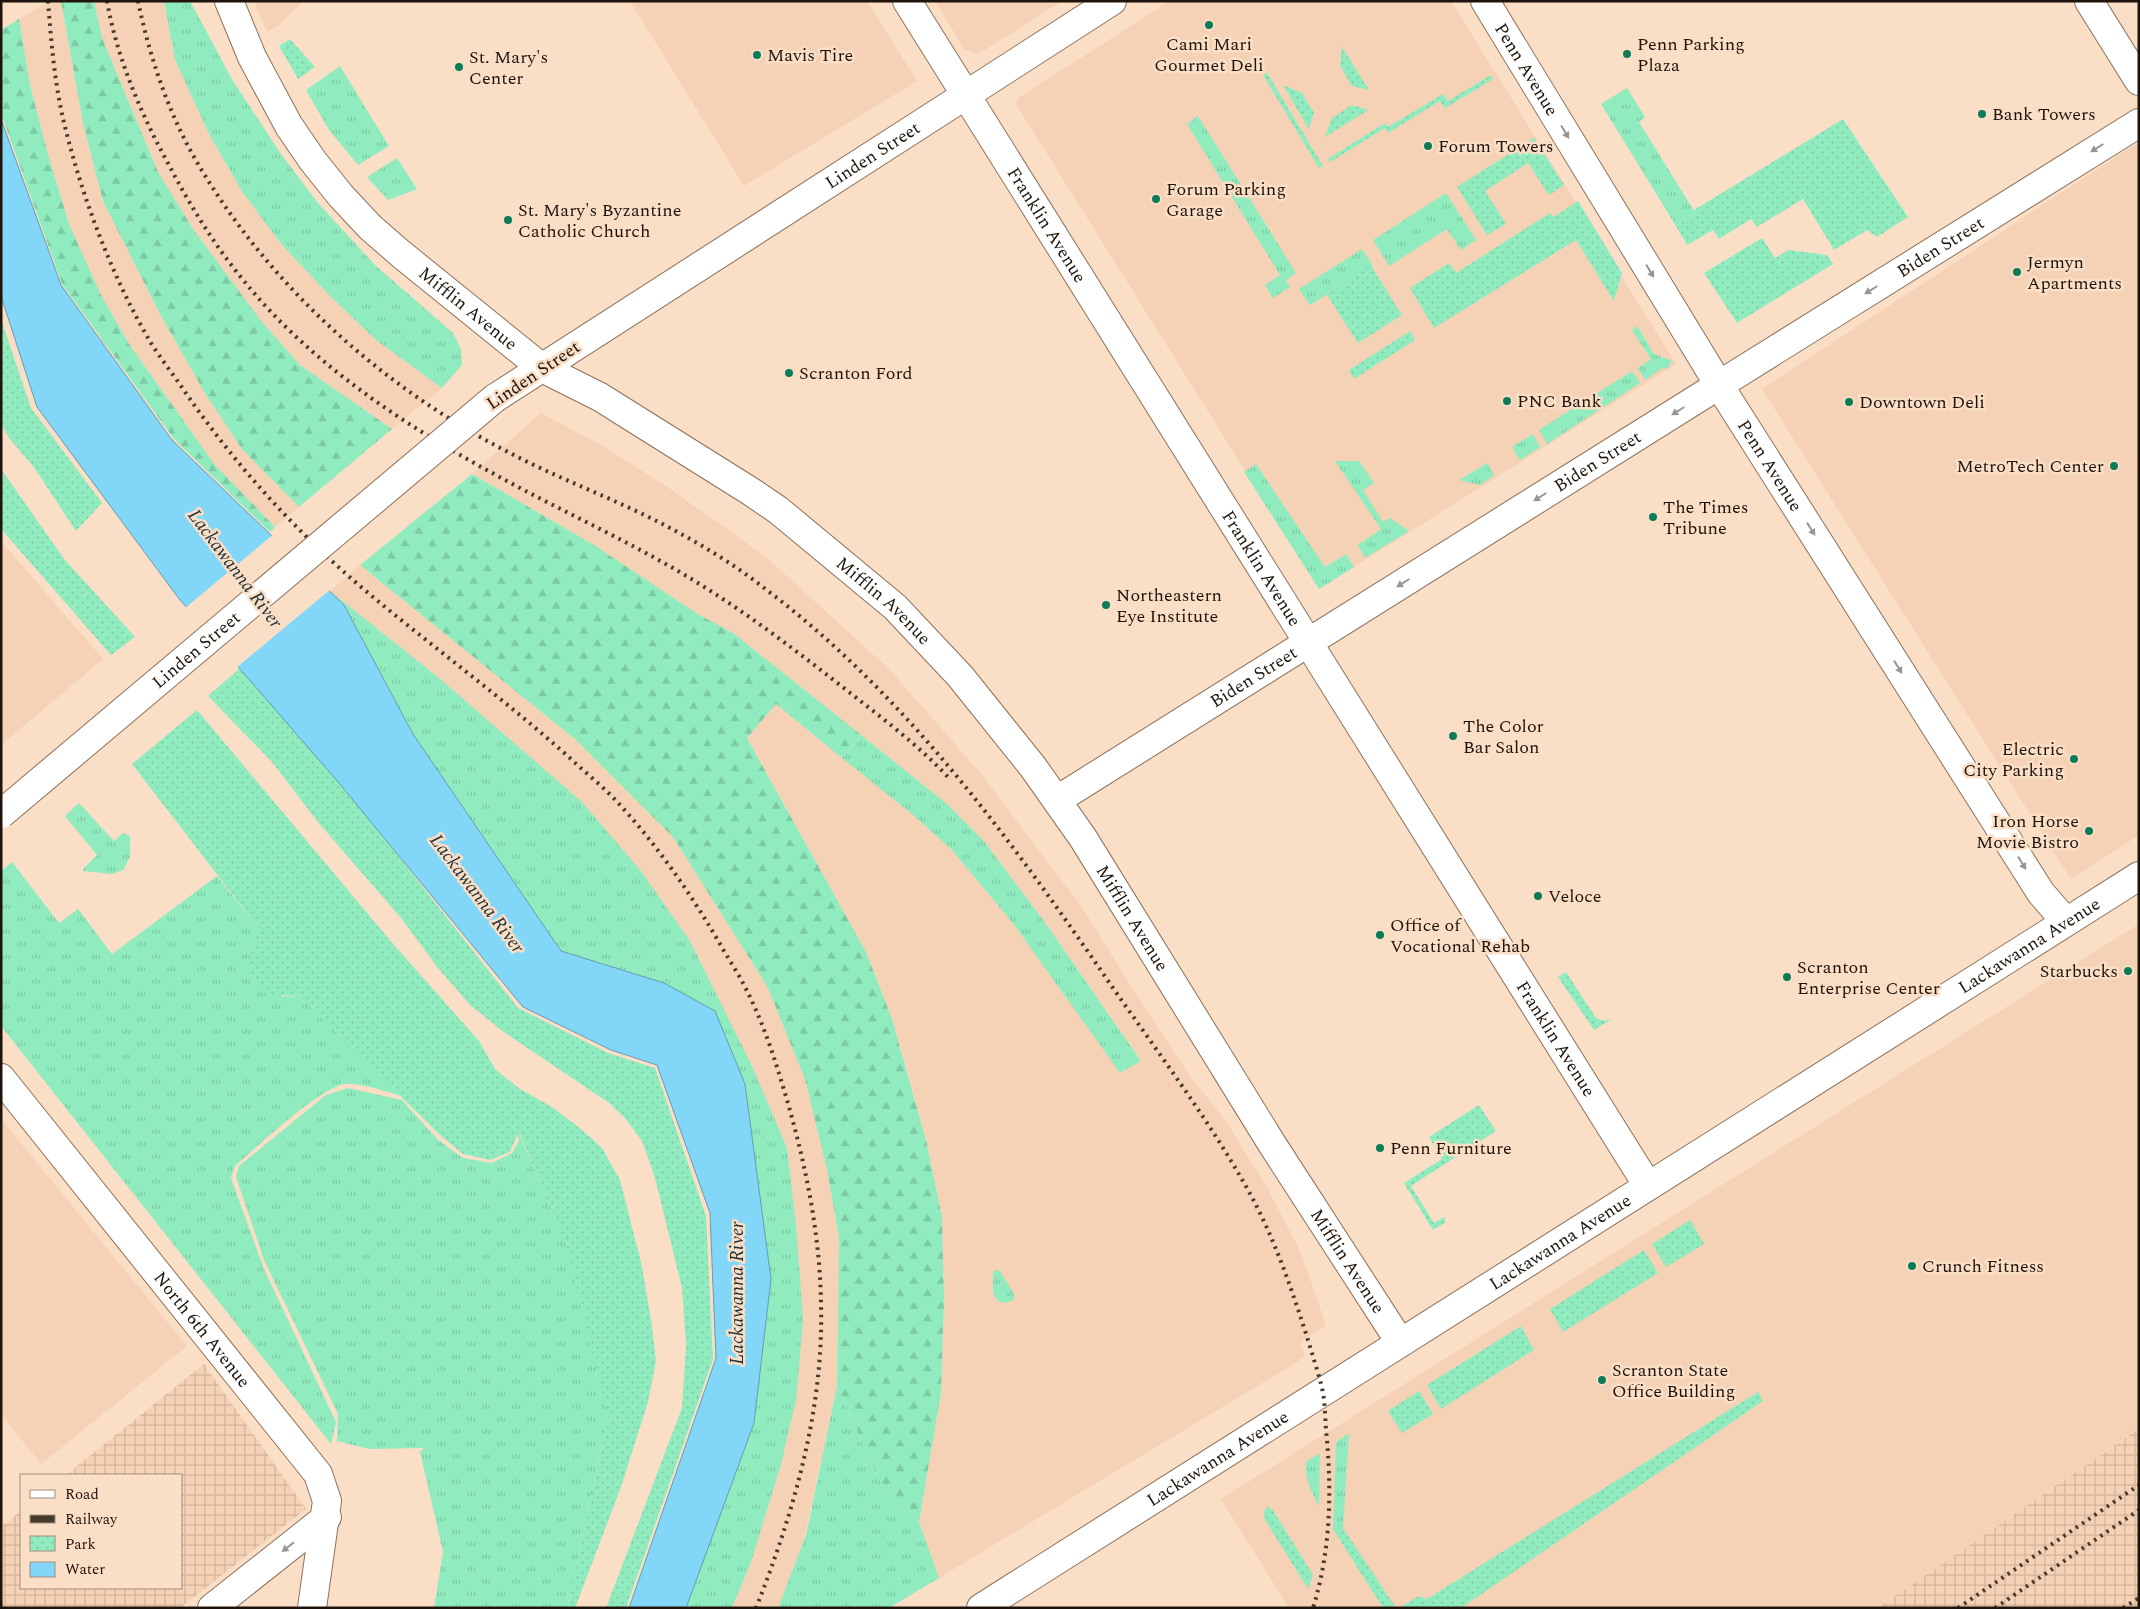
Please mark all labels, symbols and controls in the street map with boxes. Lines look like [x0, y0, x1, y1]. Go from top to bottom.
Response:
street label: Penn Avenue [1487, 18, 1565, 121]
marker: Cami Mari Gourmet Deli [1203, 19, 1215, 31]
place label: Cami Mari Gourmet Deli [1154, 31, 1264, 79]
place label: Penn Parking Plaza [1637, 31, 1745, 79]
place label: Mavis Tire [767, 42, 853, 69]
place label: St. Mary's Center [469, 44, 548, 92]
marker: Penn Parking Plaza [1621, 48, 1633, 60]
marker: Mavis Tire [751, 49, 763, 61]
marker: St. Mary's Center [453, 61, 465, 73]
place label: Bank Towers [1992, 101, 2096, 128]
marker: Bank Towers [1976, 108, 1988, 120]
street label: Linden Street [820, 115, 926, 196]
one-way arrow [1561, 126, 1570, 139]
place label: Forum Towers [1438, 133, 1554, 160]
marker: Forum Towers [1422, 140, 1434, 152]
one-way arrow [2091, 144, 2104, 153]
street label: Franklin Avenue [1000, 162, 1093, 288]
place label: Forum Parking Garage [1166, 176, 1286, 224]
marker: Forum Parking Garage [1150, 193, 1162, 205]
place label: St. Mary's Byzantine Catholic Church [518, 197, 681, 245]
street label: Biden Street [1892, 210, 1990, 285]
marker: St. Mary's Byzantine Catholic Church [502, 214, 514, 226]
place label: Jermyn Apartments [2027, 249, 2122, 297]
street label: Mifflin Avenue [412, 260, 523, 357]
one-way arrow [1646, 265, 1655, 278]
marker: Jermyn Apartments [2011, 266, 2023, 278]
one-way arrow [1864, 286, 1877, 295]
street label: Linden Street [481, 334, 586, 417]
place label: Scranton Ford [799, 360, 913, 387]
marker: Scranton Ford [783, 367, 795, 379]
place label: PNC Bank [1517, 388, 1602, 415]
place label: Downtown Deli [1859, 389, 1985, 416]
marker: PNC Bank [1501, 395, 1513, 407]
marker: Downtown Deli [1843, 396, 1855, 408]
one-way arrow [1672, 406, 1685, 415]
street label: Penn Avenue [1730, 414, 1809, 517]
street label: Biden Street [1549, 424, 1647, 499]
place label: MetroTech Center [1957, 453, 2104, 480]
marker: MetroTech Center [2108, 460, 2120, 472]
one-way arrow [1534, 492, 1547, 501]
place label: The Times Tribune [1663, 494, 1749, 542]
water label: Lackawanna River [180, 503, 290, 635]
street label: Franklin Avenue [1215, 505, 1308, 632]
marker: The Times Tribune [1647, 511, 1659, 523]
one-way arrow [1806, 523, 1816, 536]
street label: Mifflin Avenue [830, 550, 937, 651]
one-way arrow [1396, 578, 1409, 588]
place label: Northeastern Eye Institute [1116, 582, 1222, 630]
marker: Northeastern Eye Institute [1100, 599, 1112, 611]
street label: Linden Street [146, 605, 247, 695]
street label: Biden Street [1205, 640, 1303, 715]
one-way arrow [1893, 660, 1902, 673]
place label: The Color Bar Salon [1463, 713, 1544, 761]
marker: The Color Bar Salon [1447, 730, 1459, 742]
place label: Electric City Parking [1963, 736, 2064, 784]
marker: Electric City Parking [2068, 753, 2080, 765]
place label: Iron Horse Movie Bistro [1976, 808, 2079, 856]
marker: Iron Horse Movie Bistro [2083, 825, 2095, 837]
water label: Lackawanna River [422, 828, 532, 960]
one-way arrow [2017, 857, 2027, 870]
street label: Mifflin Avenue [1089, 860, 1175, 977]
place label: Veloce [1548, 883, 1602, 910]
marker: Veloce [1532, 890, 1544, 902]
street label: Lackawanna Avenue [1953, 891, 2106, 1001]
place label: Office of Vocational Rehab [1390, 912, 1530, 960]
marker: Office of Vocational Rehab [1374, 929, 1386, 941]
place label: Scranton Enterprise Center [1797, 954, 1940, 1002]
place label: Starbucks [2040, 958, 2118, 985]
marker: Starbucks [2122, 965, 2134, 977]
marker: Scranton Enterprise Center [1781, 971, 1793, 983]
street label: Franklin Avenue [1509, 976, 1602, 1102]
place label: Penn Furniture [1390, 1135, 1512, 1162]
marker: Penn Furniture [1374, 1142, 1386, 1154]
street label: Lackawanna Avenue [1484, 1187, 1637, 1297]
street label: Mifflin Avenue [1303, 1203, 1391, 1319]
water label: Lackawanna River [723, 1221, 752, 1365]
place label: Crunch Fitness [1922, 1253, 2044, 1280]
marker: Crunch Fitness [1906, 1260, 1918, 1272]
street label: North 6th Avenue [147, 1266, 257, 1394]
place label: Scranton State Office Building [1612, 1357, 1735, 1405]
marker: Scranton State Office Building [1596, 1374, 1608, 1386]
street label: Lackawanna Avenue [1142, 1404, 1294, 1514]
legend [20, 1474, 182, 1589]
text: Road [65, 1483, 99, 1506]
text: Railway [65, 1508, 118, 1531]
text: Park [65, 1533, 96, 1556]
one-way arrow [282, 1542, 295, 1553]
text: Water [65, 1558, 105, 1581]

